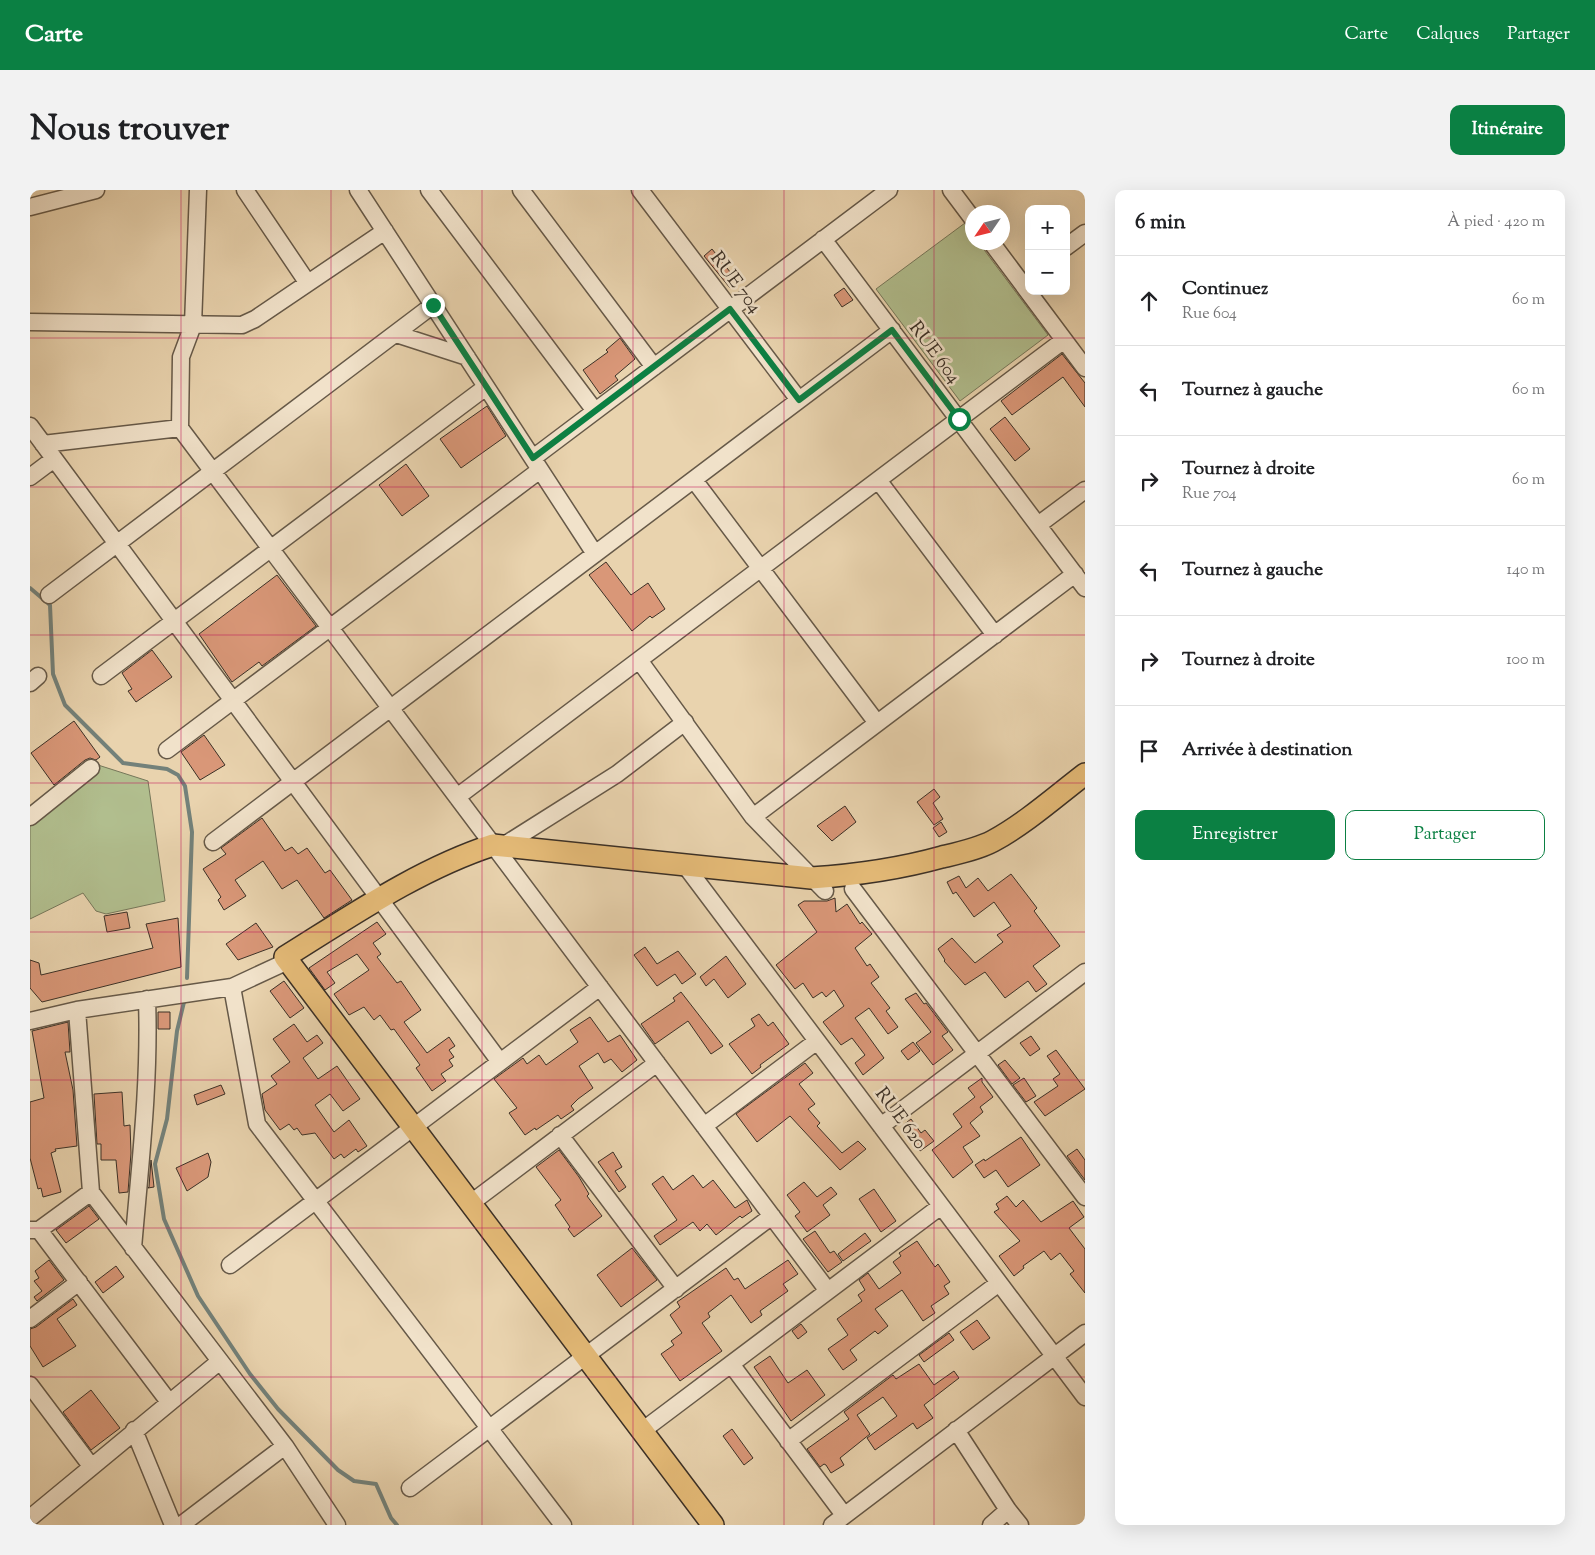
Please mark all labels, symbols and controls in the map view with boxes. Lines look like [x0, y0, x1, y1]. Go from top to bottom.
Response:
text: Carte [25, 18, 83, 52]
text: Carte [1345, 22, 1388, 48]
text: Calques [1416, 22, 1479, 48]
text: Partager [1507, 22, 1570, 48]
text: Nous trouver [30, 105, 229, 156]
button: Itinéraire [1450, 105, 1565, 155]
north arrow [965, 205, 1010, 250]
map controls [1025, 205, 1070, 295]
button: + [1025, 205, 1070, 250]
text: 6 min [1135, 208, 1186, 238]
text: À pied · 420 m [1447, 211, 1545, 234]
street label: RUE 704 [703, 246, 768, 320]
button: − [1025, 250, 1070, 295]
text: Continuez [1182, 276, 1268, 303]
icon: ahead [1135, 287, 1163, 315]
text: 60 m [1512, 289, 1545, 312]
route end [422, 294, 445, 317]
text: Rue 604 [1182, 303, 1237, 326]
street label: RUE 604 [902, 316, 967, 390]
icon: left [1135, 377, 1163, 405]
text: Tournez à gauche [1182, 377, 1323, 404]
text: 60 m [1512, 379, 1545, 402]
route start [948, 408, 971, 431]
text: Tournez à droite [1182, 456, 1315, 483]
icon: right [1135, 467, 1163, 495]
text: 60 m [1512, 469, 1545, 492]
text: Rue 704 [1182, 483, 1237, 506]
icon: left [1135, 557, 1163, 585]
text: Tournez à gauche [1182, 557, 1323, 584]
text: 140 m [1507, 559, 1545, 582]
icon: right [1135, 647, 1163, 675]
text: Tournez à droite [1182, 647, 1315, 674]
text: 100 m [1506, 649, 1545, 672]
icon: arrive [1135, 737, 1163, 765]
text: Arrivée à destination [1182, 737, 1353, 764]
button: Enregistrer [1135, 810, 1335, 860]
button: Partager [1345, 810, 1545, 860]
street label: RUE 620 [868, 1082, 932, 1156]

